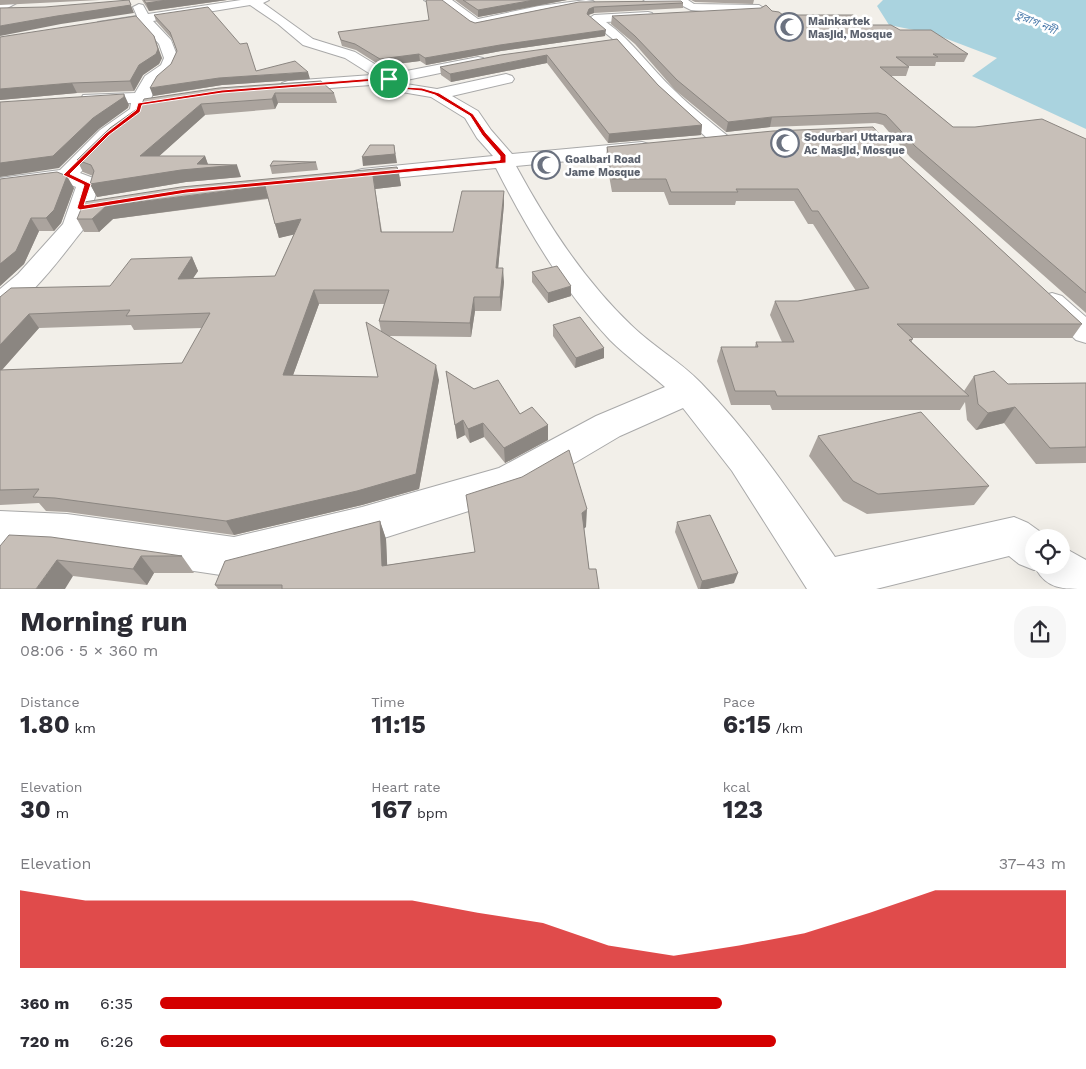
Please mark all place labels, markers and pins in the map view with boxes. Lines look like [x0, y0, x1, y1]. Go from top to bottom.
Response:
mosque icon: Mainkartek Masjid, Mosque [774, 12, 804, 42]
place label: Mainkartek Masjid, Mosque [808, 15, 892, 41]
pin [368, 58, 410, 100]
mosque icon: Sodurbari Uttarpara Ac Masjid, Mosque [770, 128, 800, 158]
place label: Sodurbari Uttarpara Ac Masjid, Mosque [804, 131, 913, 157]
mosque icon: Goalbari Road Jame Mosque [531, 150, 561, 180]
place label: Goalbari Road Jame Mosque [565, 153, 641, 179]

